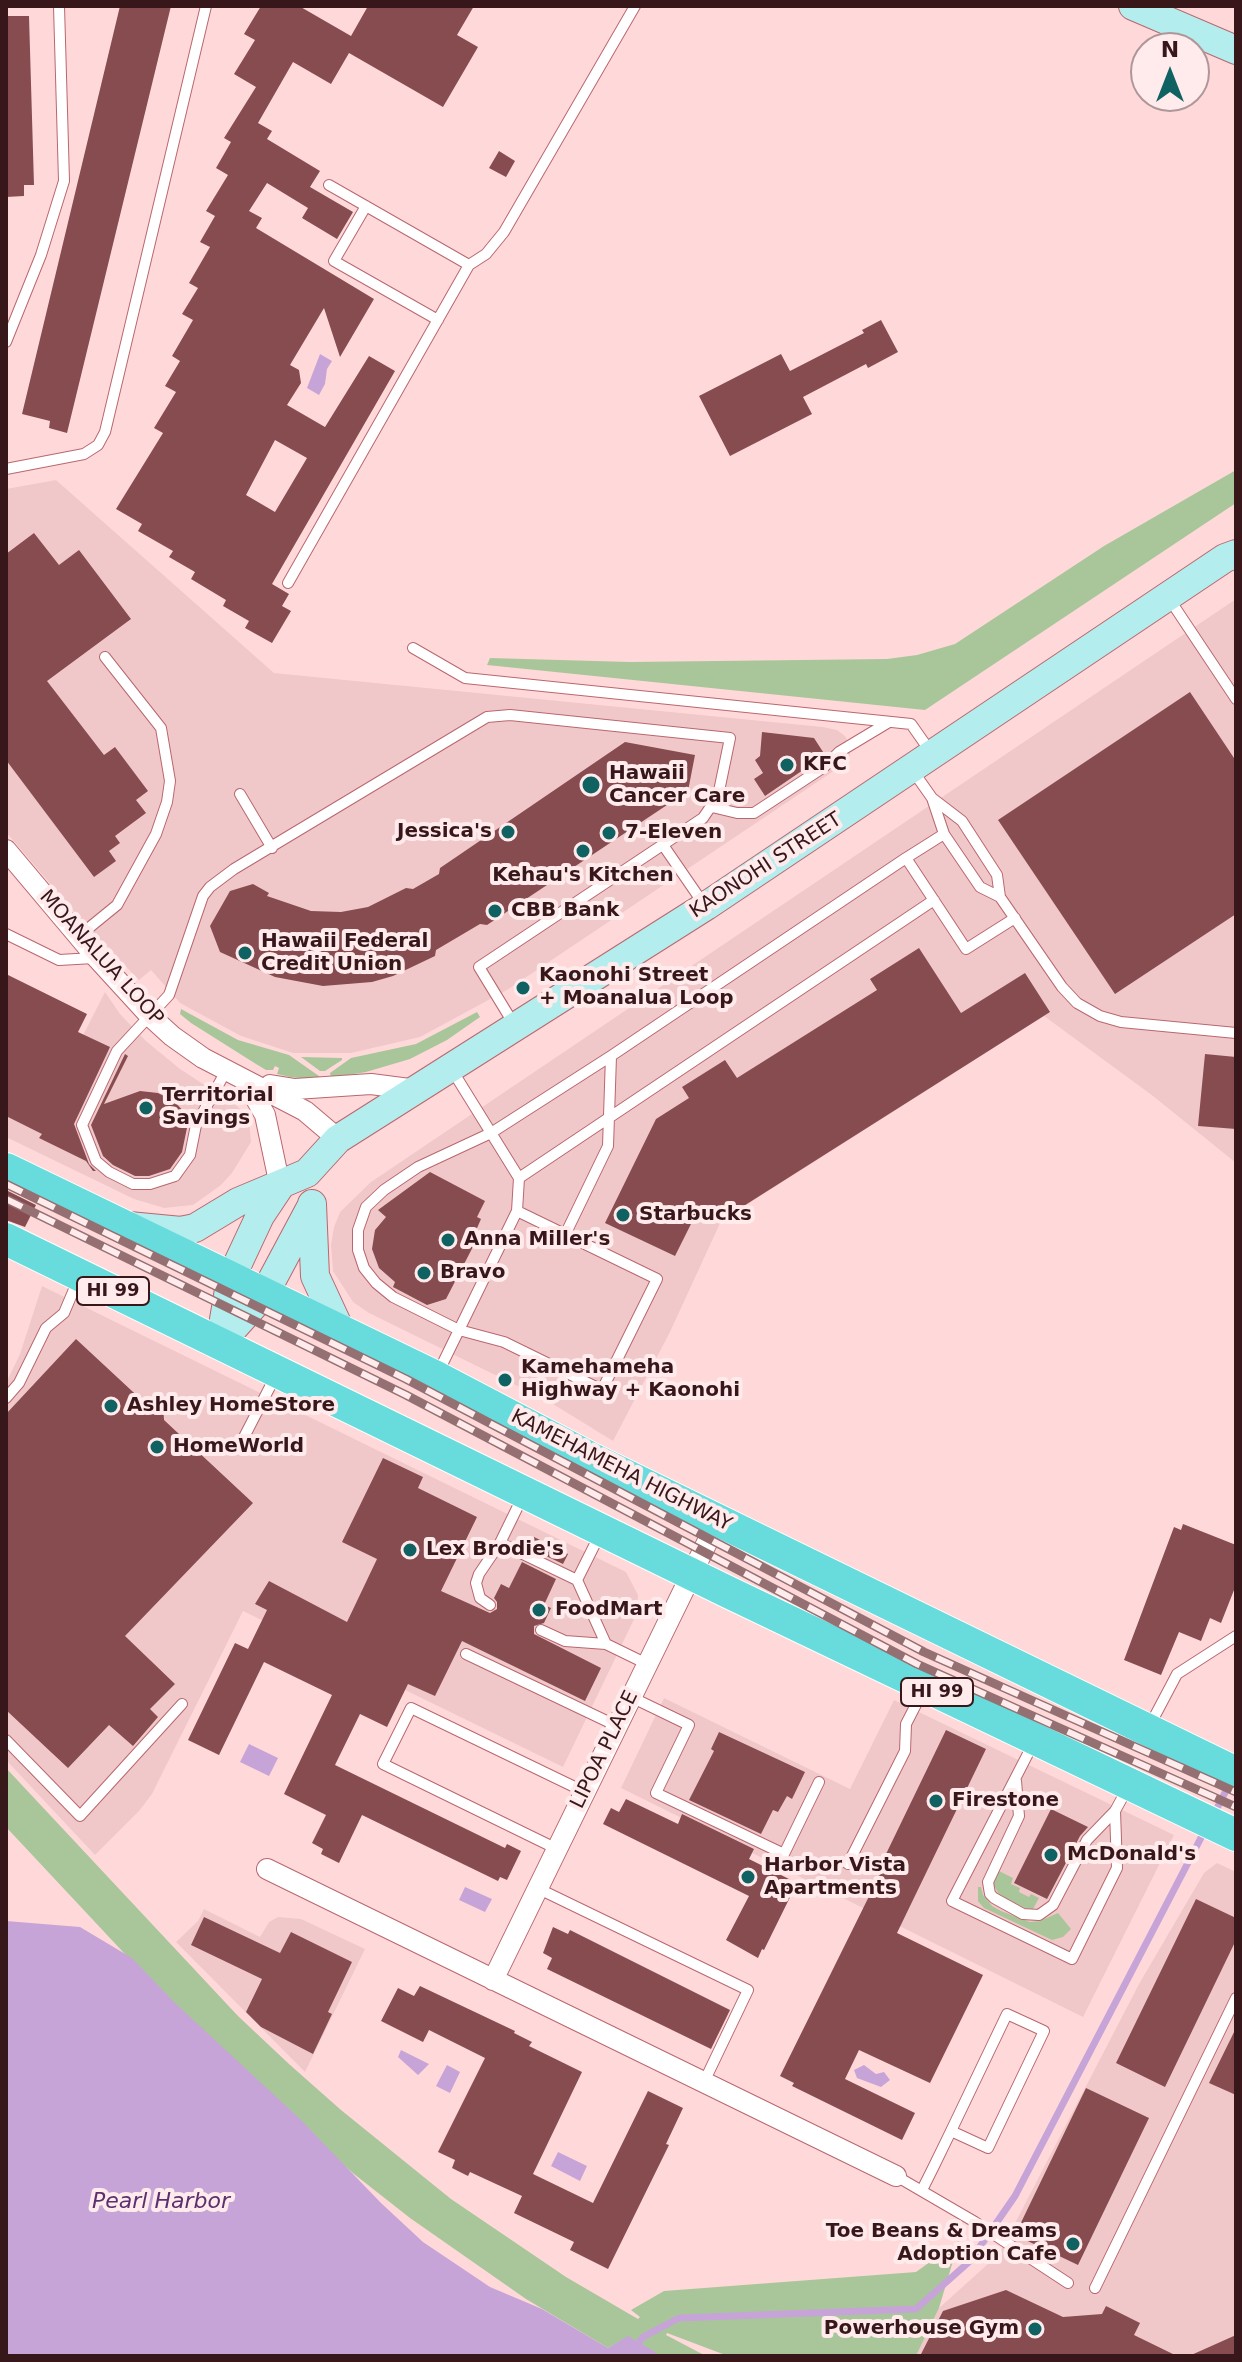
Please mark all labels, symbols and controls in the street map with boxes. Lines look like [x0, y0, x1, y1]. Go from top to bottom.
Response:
north arrow [1130, 32, 1210, 112]
text: N [1161, 37, 1179, 62]
place label: KFC [803, 753, 847, 777]
marker: KFC [778, 756, 796, 774]
place label: Hawaii Cancer Care [609, 762, 745, 809]
marker: Hawaii Cancer Care [580, 774, 602, 796]
street label: KAONOHI STREET [686, 808, 846, 924]
place label: Jessica's [397, 820, 492, 844]
place label: 7-Eleven [625, 821, 722, 845]
marker: Jessica's [499, 823, 517, 841]
marker: 7-Eleven [600, 824, 618, 842]
marker: Kehau's Kitchen [574, 842, 592, 860]
place label: Kehau's Kitchen [492, 864, 674, 888]
street label: MOANALUA LOOP [34, 885, 168, 1031]
place label: CBB Bank [511, 899, 619, 923]
marker: CBB Bank [486, 902, 504, 920]
place label: Hawaii Federal Credit Union [261, 930, 428, 977]
marker: Hawaii Federal Credit Union [236, 944, 254, 962]
place label: Kaonohi Street + Moanalua Loop [539, 964, 734, 1011]
marker: Kaonohi Street + Moanalua Loop [514, 979, 532, 997]
place label: Territorial Savings [162, 1084, 274, 1131]
marker: Territorial Savings [137, 1099, 155, 1117]
place label: Starbucks [639, 1203, 752, 1227]
marker: Starbucks [614, 1206, 632, 1224]
place label: Anna Miller's [464, 1228, 610, 1252]
marker: Anna Miller's [439, 1231, 457, 1249]
place label: Bravo [440, 1261, 505, 1285]
marker: Bravo [415, 1264, 433, 1282]
road number: HI 99 [77, 1277, 149, 1305]
place label: Kamehameha Highway + Kaonohi [521, 1356, 740, 1403]
marker: Kamehameha Highway + Kaonohi [496, 1371, 514, 1389]
place label: Ashley HomeStore [127, 1394, 335, 1418]
marker: Ashley HomeStore [102, 1397, 120, 1415]
street label: KAMEHAMEHA HIGHWAY [507, 1405, 735, 1537]
place label: HomeWorld [173, 1435, 304, 1459]
marker: HomeWorld [148, 1438, 166, 1456]
place label: Lex Brodie's [426, 1538, 564, 1562]
marker: Lex Brodie's [401, 1541, 419, 1559]
place label: FoodMart [555, 1598, 662, 1622]
marker: FoodMart [530, 1601, 548, 1619]
road number: HI 99 [901, 1678, 973, 1706]
street label: LIPOA PLACE [566, 1687, 644, 1813]
place label: Firestone [952, 1789, 1059, 1813]
marker: Firestone [927, 1792, 945, 1810]
place label: McDonald's [1067, 1843, 1196, 1867]
marker: McDonald's [1042, 1846, 1060, 1864]
place label: Harbor Vista Apartments [764, 1854, 906, 1901]
marker: Harbor Vista Apartments [739, 1868, 757, 1886]
water label: Pearl Harbor [92, 2189, 230, 2215]
place label: Toe Beans & Dreams Adoption Cafe [826, 2220, 1057, 2267]
marker: Toe Beans & Dreams Adoption Cafe [1064, 2235, 1082, 2253]
place label: Powerhouse Gym [824, 2317, 1019, 2341]
marker: Powerhouse Gym [1026, 2320, 1044, 2338]

